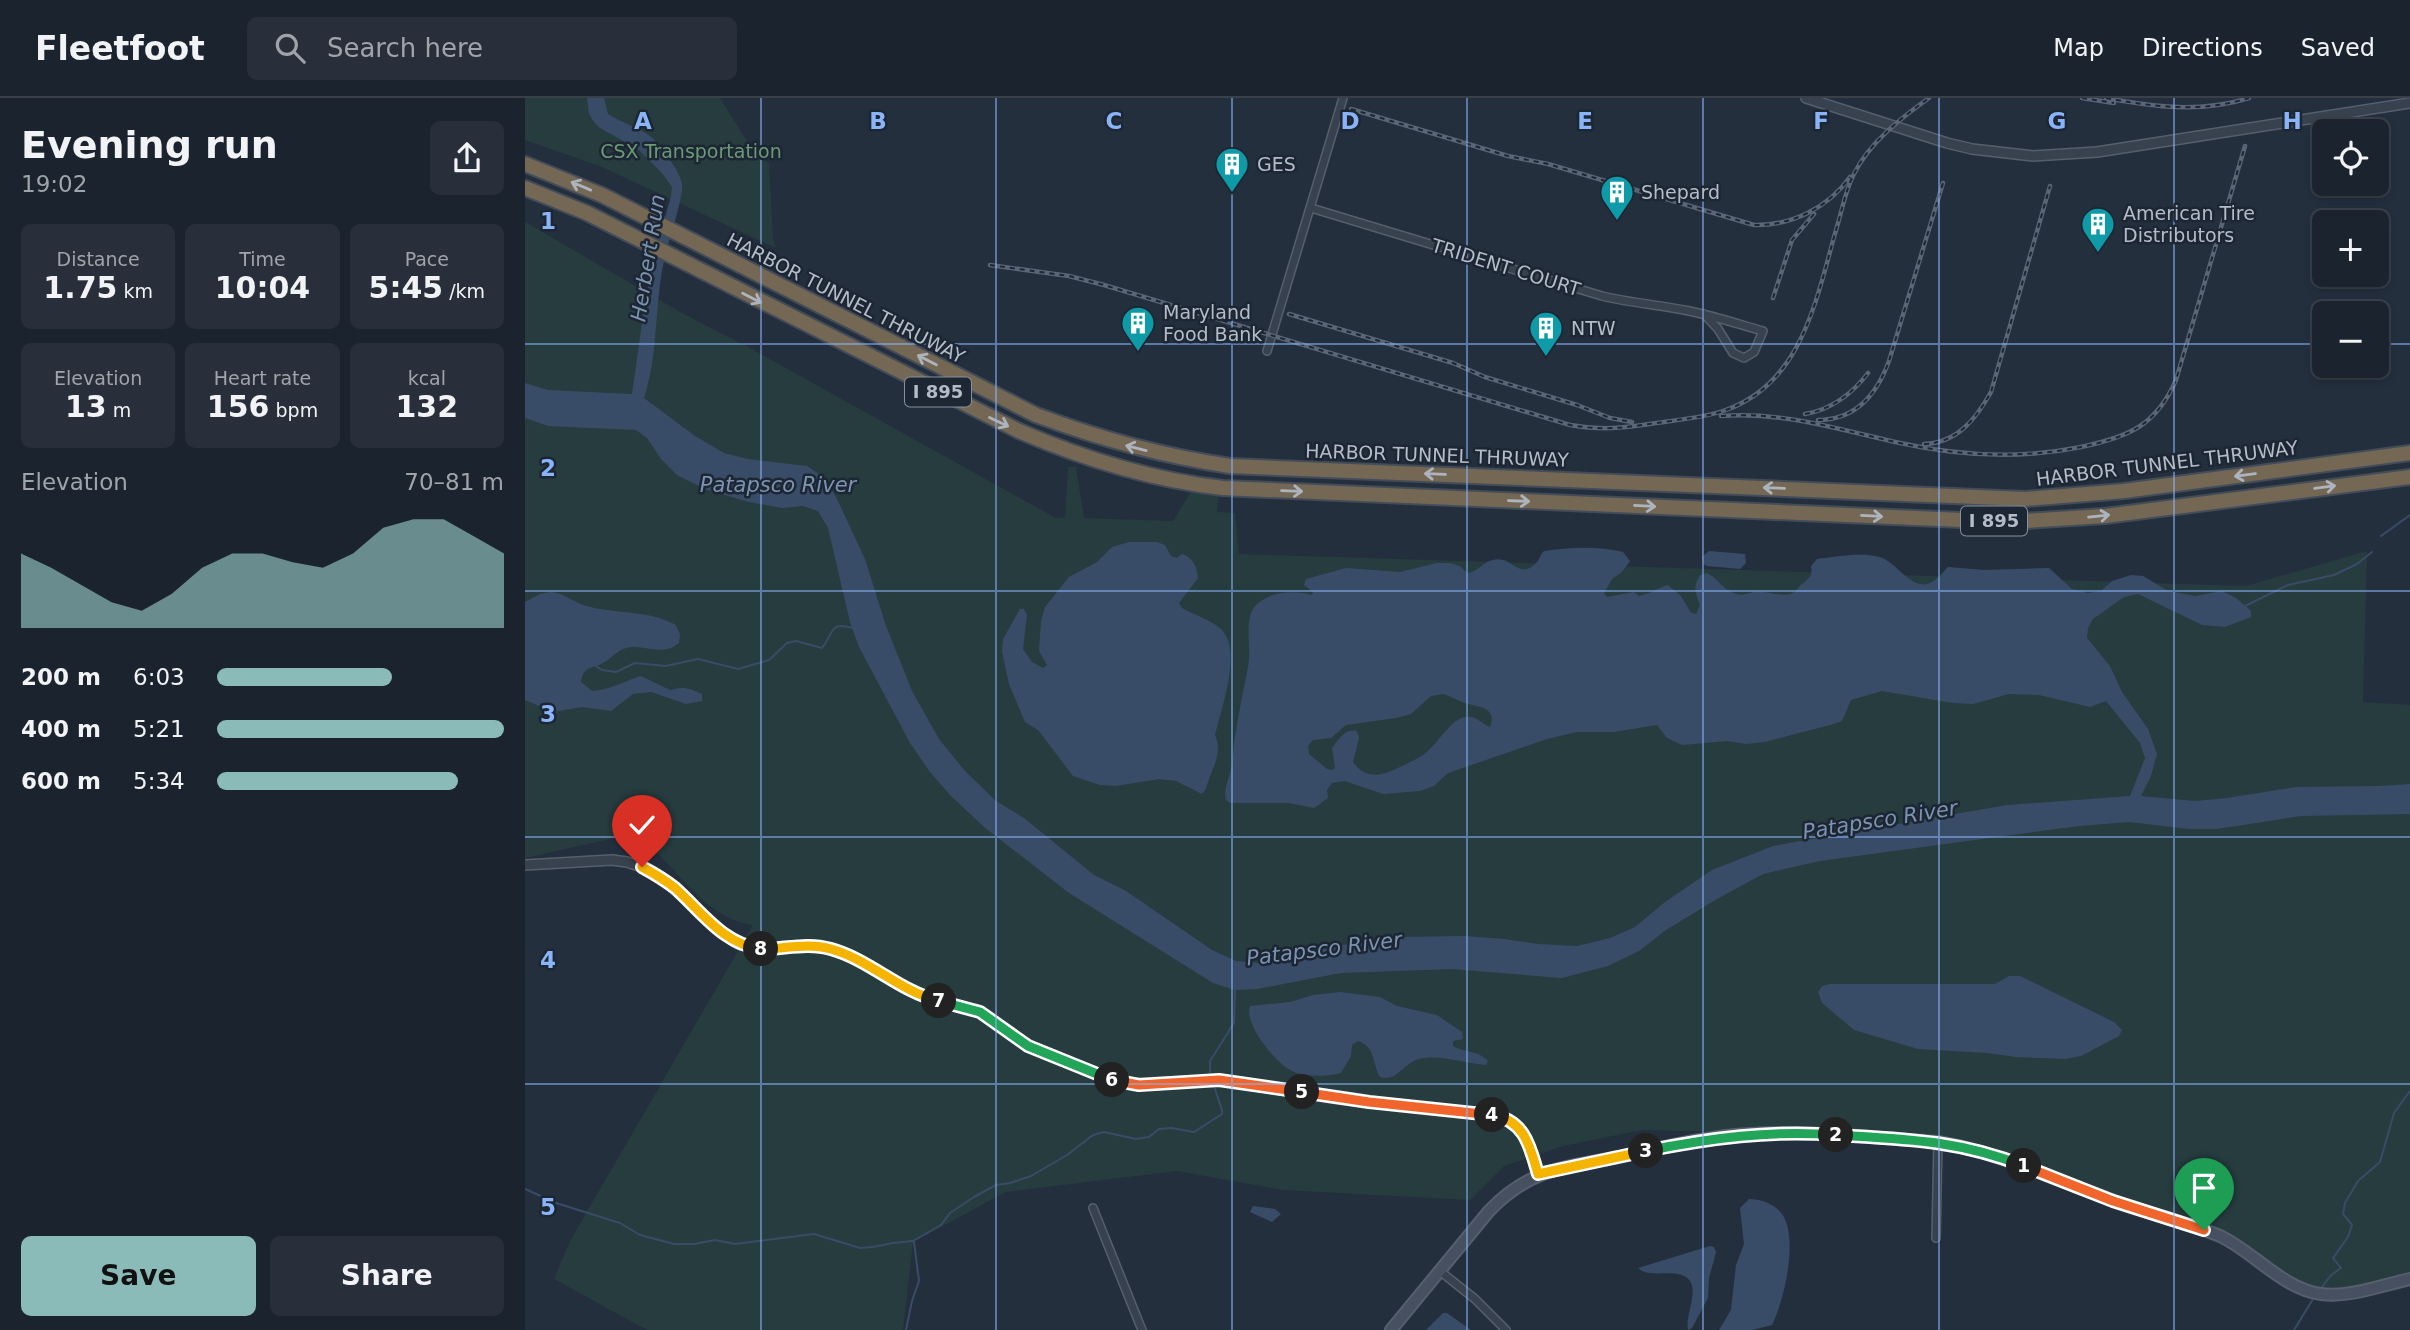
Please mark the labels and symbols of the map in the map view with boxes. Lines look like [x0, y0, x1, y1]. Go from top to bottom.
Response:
text: A [634, 108, 652, 134]
text: B [869, 108, 887, 134]
text: C [1106, 108, 1122, 134]
text: D [1340, 108, 1360, 134]
text: E [1577, 108, 1593, 134]
text: F [1813, 108, 1829, 134]
text: G [2048, 108, 2066, 134]
text: H [2282, 108, 2302, 134]
park label: CSX Transportation [600, 140, 782, 162]
building icon: GES [1213, 145, 1251, 194]
place label: GES [1257, 153, 1296, 175]
building icon: Shepard [1598, 173, 1636, 222]
one-way arrow [571, 179, 593, 192]
place label: Shepard [1641, 181, 1720, 203]
water label: Herbert Run [626, 193, 670, 323]
place label: American Tire Distributors [2123, 202, 2255, 246]
building icon: American Tire Distributors [2079, 205, 2117, 254]
text: 1 [540, 208, 556, 234]
street label: HARBOR TUNNEL THRUWAY [723, 228, 969, 368]
street label: TRIDENT COURT [1428, 234, 1583, 300]
one-way arrow [741, 292, 762, 306]
place label: Maryland Food Bank [1163, 301, 1262, 345]
building icon: Maryland Food Bank [1119, 304, 1157, 353]
building icon: NTW [1527, 309, 1565, 358]
place label: NTW [1571, 317, 1616, 339]
one-way arrow [917, 353, 938, 367]
road number: I 895 [905, 378, 971, 406]
one-way arrow [988, 416, 1009, 430]
street label: HARBOR TUNNEL THRUWAY [2035, 436, 2300, 490]
street label: HARBOR TUNNEL THRUWAY [1305, 439, 1570, 471]
one-way arrow [1125, 440, 1148, 454]
text: 2 [540, 455, 556, 481]
one-way arrow [1424, 468, 1447, 481]
one-way arrow [2234, 469, 2257, 482]
water label: Patapsco River [700, 473, 858, 497]
one-way arrow [2313, 480, 2336, 493]
one-way arrow [1763, 482, 1786, 495]
one-way arrow [1280, 484, 1303, 497]
one-way arrow [1507, 494, 1530, 507]
one-way arrow [1633, 500, 1656, 513]
road number: I 895 [1961, 506, 2027, 536]
one-way arrow [1860, 509, 1883, 522]
one-way arrow [2087, 510, 2110, 523]
text: 3 [540, 701, 556, 727]
pin [612, 795, 672, 867]
water label: Patapsco River [1801, 796, 1960, 844]
water label: Patapsco River [1245, 927, 1404, 970]
pin: 8 [743, 932, 779, 966]
text: 4 [540, 947, 556, 973]
pin: 7 [921, 984, 957, 1018]
pin: 6 [1095, 1062, 1129, 1098]
pin: 5 [1285, 1074, 1319, 1110]
pin: 4 [1475, 1098, 1509, 1132]
pin: 2 [1819, 1118, 1853, 1152]
pin: 3 [1629, 1134, 1663, 1168]
pin: 1 [2007, 1148, 2041, 1184]
pin [2174, 1158, 2234, 1230]
text: 5 [540, 1194, 556, 1220]

